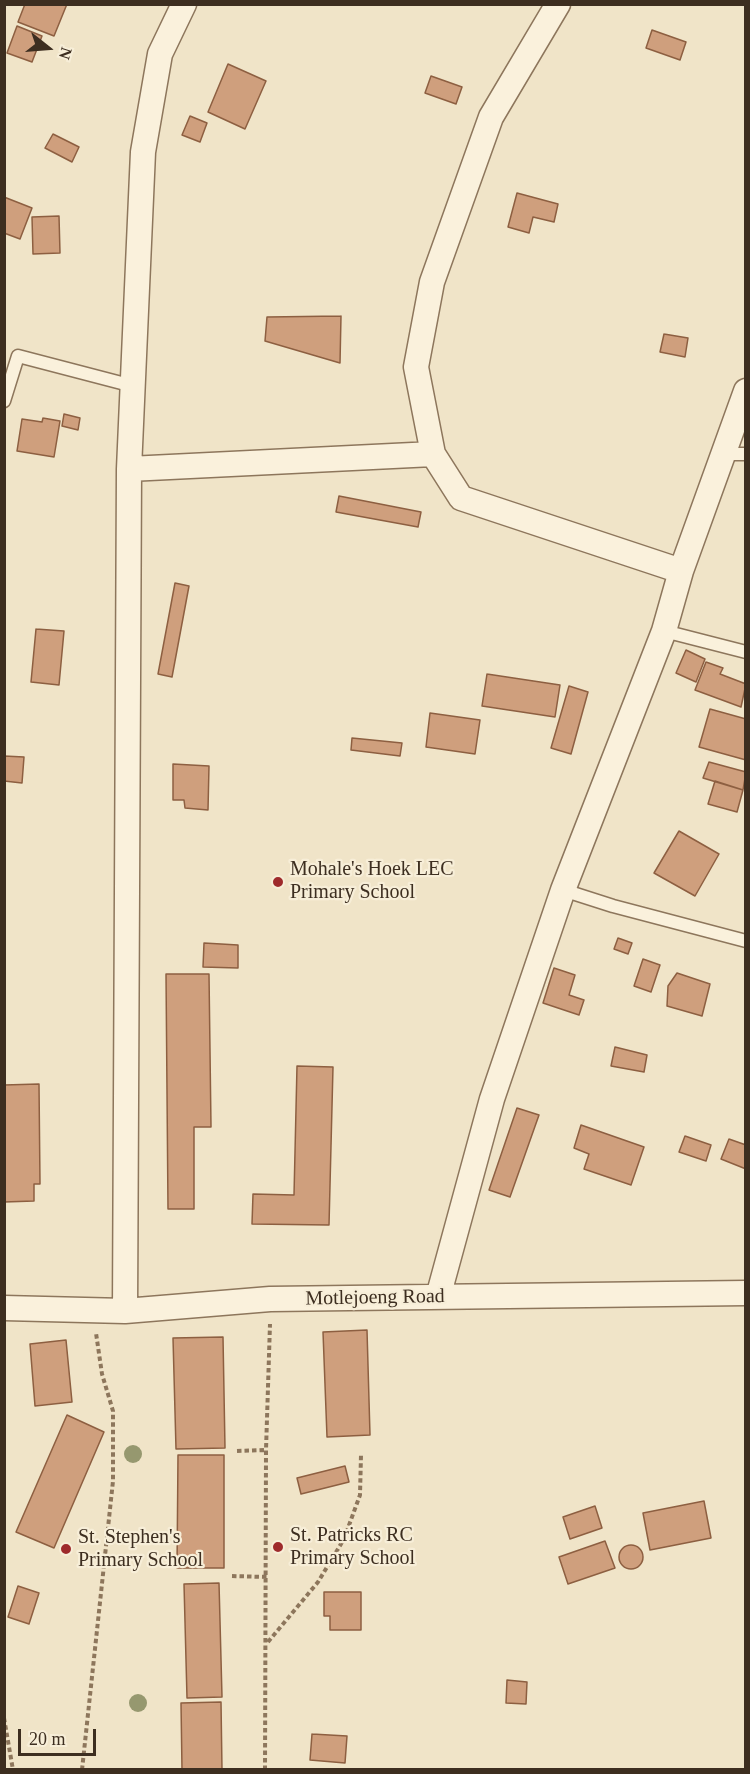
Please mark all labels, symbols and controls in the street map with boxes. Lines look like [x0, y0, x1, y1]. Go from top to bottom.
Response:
north arrow [18, 18, 78, 78]
text: N [56, 45, 76, 61]
place label: Mohale's Hoek LEC Primary School [290, 858, 454, 905]
marker: Mohale's Hoek LEC Primary School [271, 875, 285, 889]
street label: Motlejoeng Road [305, 1285, 445, 1311]
place label: St. Patricks RC Primary School [290, 1524, 415, 1571]
place label: St. Stephen's Primary School [78, 1526, 203, 1573]
marker: St. Patricks RC Primary School [271, 1540, 285, 1554]
marker: St. Stephen's Primary School [59, 1542, 73, 1556]
scale bar [21, 1717, 99, 1755]
text: 20 m [29, 1729, 66, 1749]

